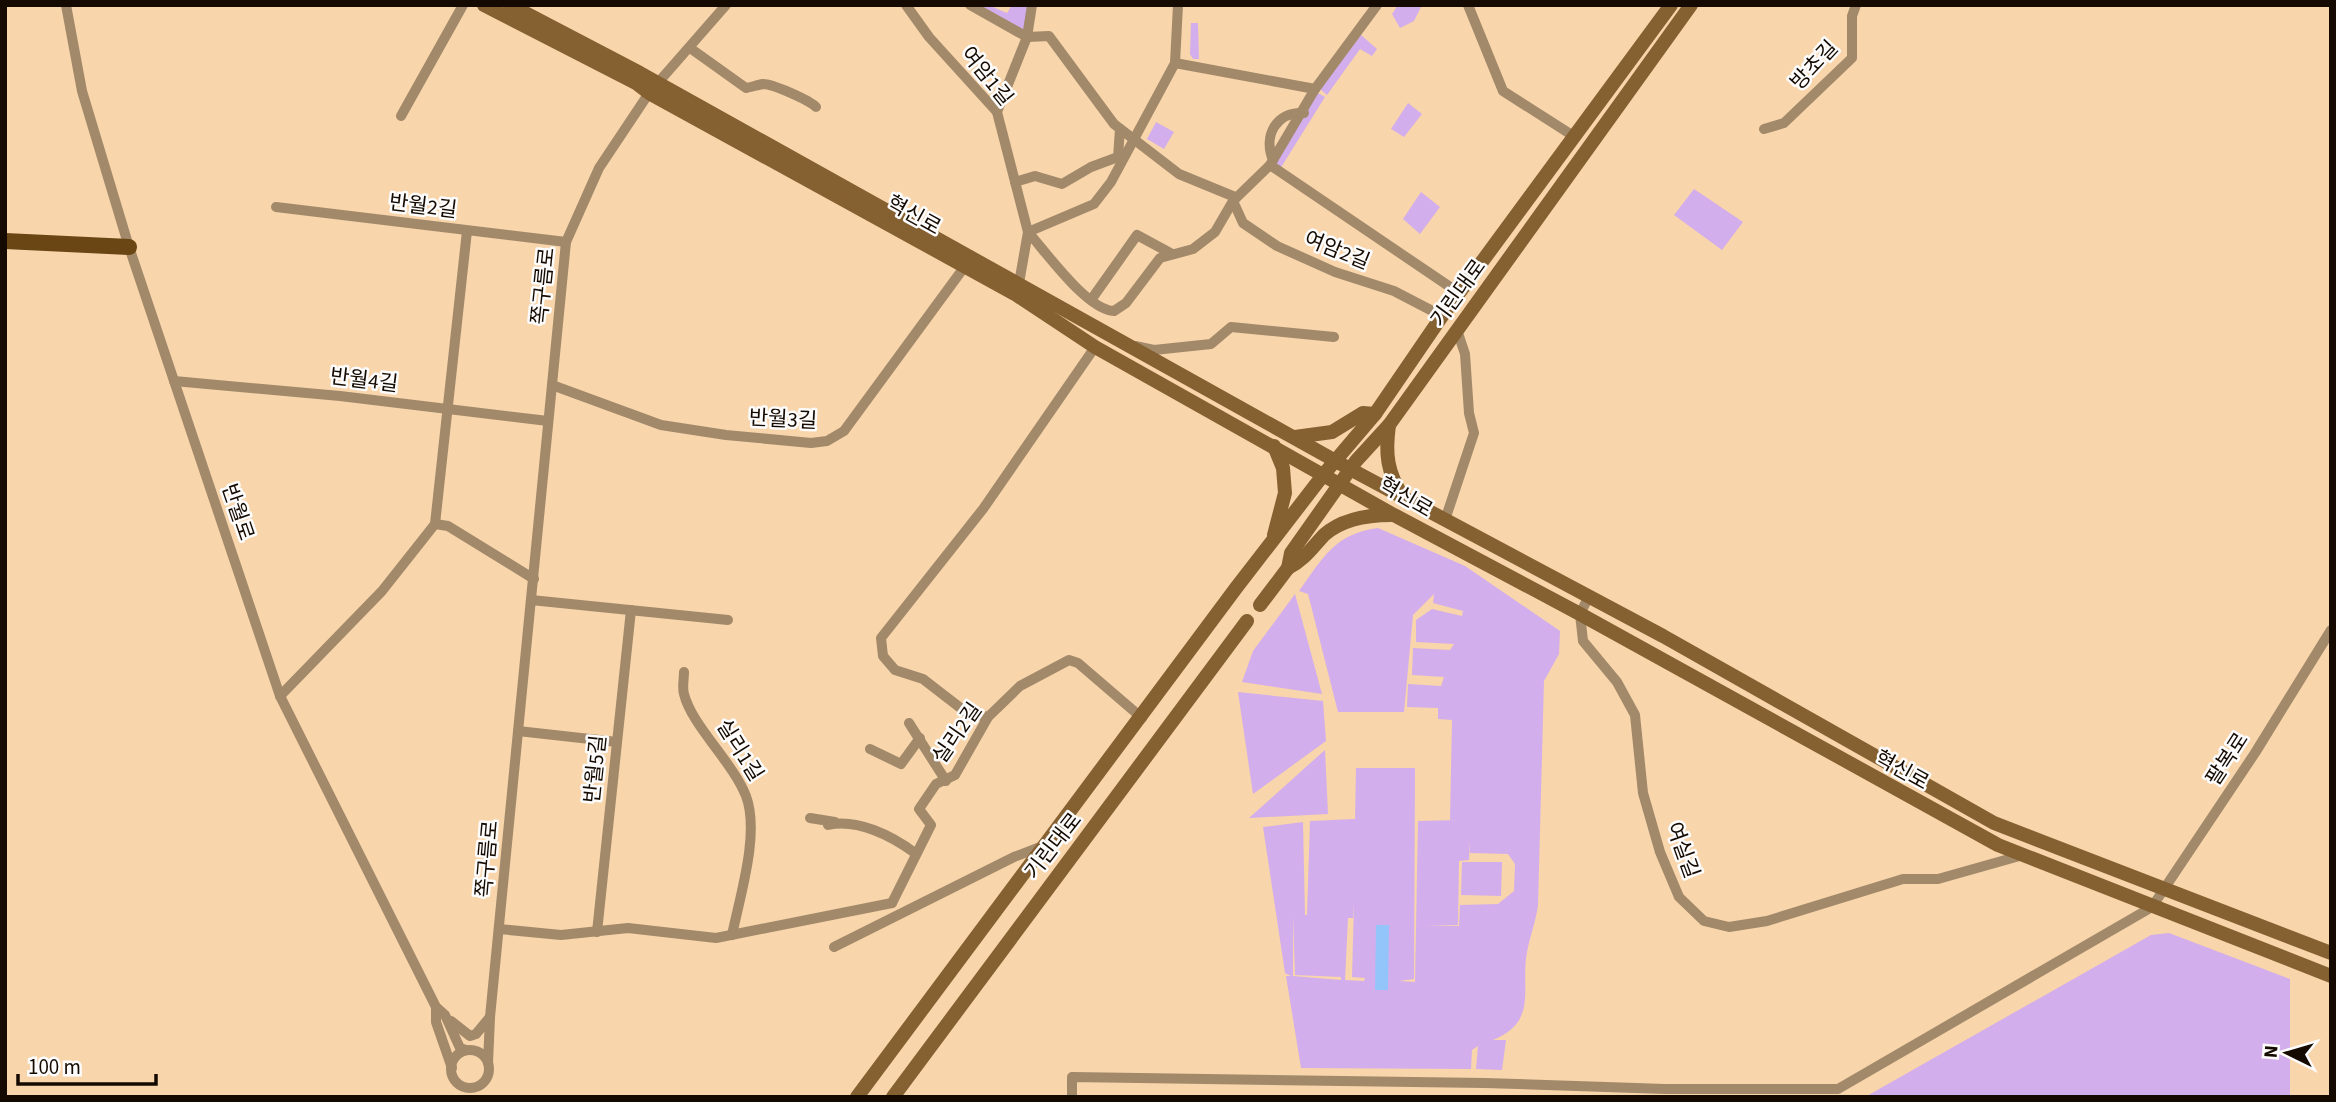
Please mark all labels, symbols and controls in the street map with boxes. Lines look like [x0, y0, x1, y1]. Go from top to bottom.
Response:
street label: 방초길 [1783, 34, 1845, 96]
street label: 여암1길 [954, 40, 1020, 112]
street label: 반월2길 [387, 187, 459, 225]
street label: 혁신로 [881, 188, 947, 242]
street label: 여암2길 [1300, 223, 1374, 277]
street label: 쪽구름로 [524, 246, 562, 326]
street label: 기린대로 [1423, 253, 1493, 333]
street label: 반월4길 [328, 361, 400, 399]
street label: 반월3길 [748, 402, 818, 436]
street label: 혁신로 [1373, 470, 1439, 524]
street label: 반월로 [214, 480, 262, 544]
street label: 실리2길 [925, 696, 989, 770]
street label: 실리1길 [709, 713, 771, 787]
street label: 팔복로 [2199, 727, 2255, 791]
street label: 반월5길 [577, 733, 613, 805]
street label: 혁신로 [1869, 743, 1935, 797]
street label: 기린대로 [1017, 806, 1089, 886]
street label: 여실길 [1659, 818, 1707, 882]
street label: 쪽구름로 [469, 819, 505, 899]
north arrow [2252, 1018, 2322, 1088]
scale bar [18, 1042, 156, 1086]
text: N [2258, 1044, 2286, 1059]
text: 100 m [28, 1052, 81, 1082]

